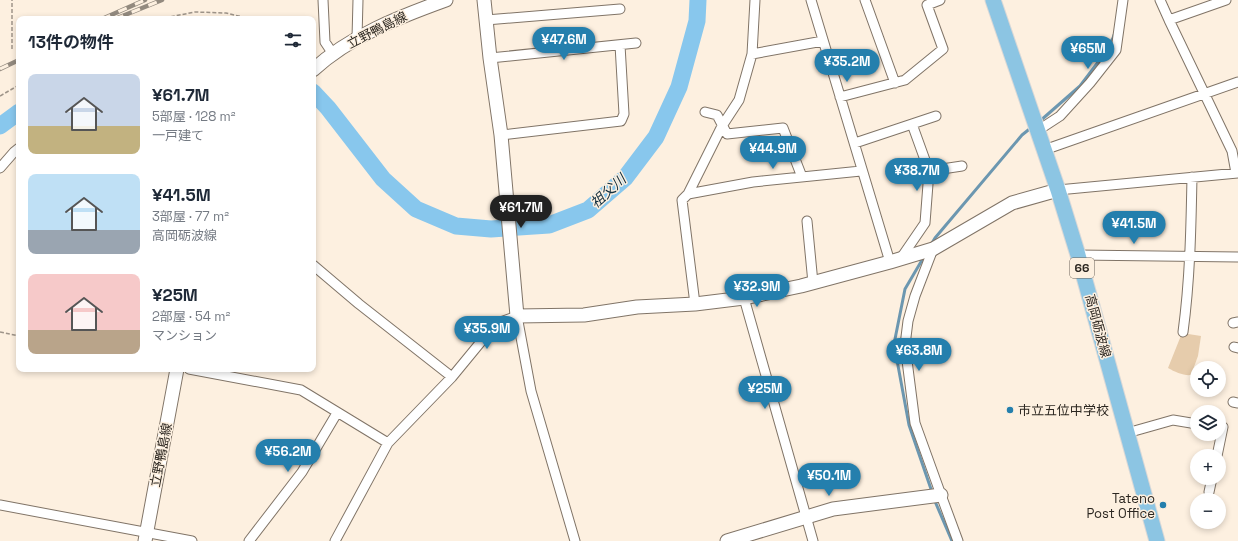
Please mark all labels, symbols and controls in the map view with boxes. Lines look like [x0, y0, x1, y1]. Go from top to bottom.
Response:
street label: 立野鴨島線 [344, 8, 410, 52]
pin: ¥47.6M [531, 27, 597, 61]
icon: filters [282, 29, 304, 51]
text: 13件の物件 [28, 31, 114, 53]
text: ¥47.6M [541, 31, 587, 48]
pin: ¥65M [1064, 36, 1112, 70]
text: ¥65M [1070, 40, 1106, 57]
pin: ¥35.2M [814, 49, 880, 83]
text: ¥35.2M [824, 53, 870, 70]
text: ¥61.7M [152, 84, 210, 106]
icon: home [60, 90, 108, 138]
text: 5部屋 · 128 m² [152, 108, 236, 125]
text: 一戸建て [152, 127, 204, 144]
pin: ¥44.9M [740, 136, 806, 170]
text: ¥44.9M [749, 140, 797, 157]
pin: ¥38.7M [884, 158, 950, 192]
text: ¥38.7M [894, 162, 940, 179]
water label: 祖父川 [586, 169, 631, 212]
text: ¥41.5M [152, 184, 211, 206]
icon: home [60, 190, 108, 238]
pin: ¥61.7M [488, 195, 554, 229]
text: ¥61.7M [499, 199, 543, 216]
text: 3部屋 · 77 m² [152, 208, 229, 225]
pin: ¥41.5M [1101, 211, 1167, 245]
text: ¥41.5M [1112, 215, 1156, 232]
text: 高岡砺波線 [152, 227, 217, 244]
road number: 66 [1070, 258, 1094, 278]
pin: ¥32.9M [724, 274, 790, 308]
text: ¥32.9M [733, 278, 781, 295]
text: ¥25M [152, 284, 198, 306]
icon: home [60, 290, 108, 338]
street label: 高岡砺波線 [1081, 292, 1115, 360]
text: 2部屋 · 54 m² [152, 308, 230, 325]
pin: ¥35.9M [454, 316, 520, 350]
text: ¥35.9M [463, 320, 511, 337]
text: マンション [152, 327, 217, 344]
pin: ¥63.8M [886, 338, 952, 372]
text: ¥63.8M [895, 342, 943, 359]
map controls [1190, 361, 1226, 529]
button: locate [1190, 361, 1226, 397]
pin: ¥25M [741, 376, 789, 410]
text: ¥25M [747, 380, 783, 397]
place label: 市立五位中学校 [1018, 402, 1109, 419]
marker: 市立五位中学校 [1005, 405, 1015, 415]
button: layers [1190, 405, 1226, 441]
street label: 立野鴨島線 [146, 421, 176, 489]
pin: ¥56.2M [255, 439, 321, 473]
text: ¥56.2M [265, 443, 311, 460]
button: + [1190, 449, 1226, 485]
pin: ¥50.1M [796, 463, 862, 497]
text: ¥50.1M [807, 467, 851, 484]
place label: Tateno Post Office [1086, 490, 1155, 522]
button: − [1190, 493, 1226, 529]
marker: Tateno Post Office [1158, 500, 1168, 510]

